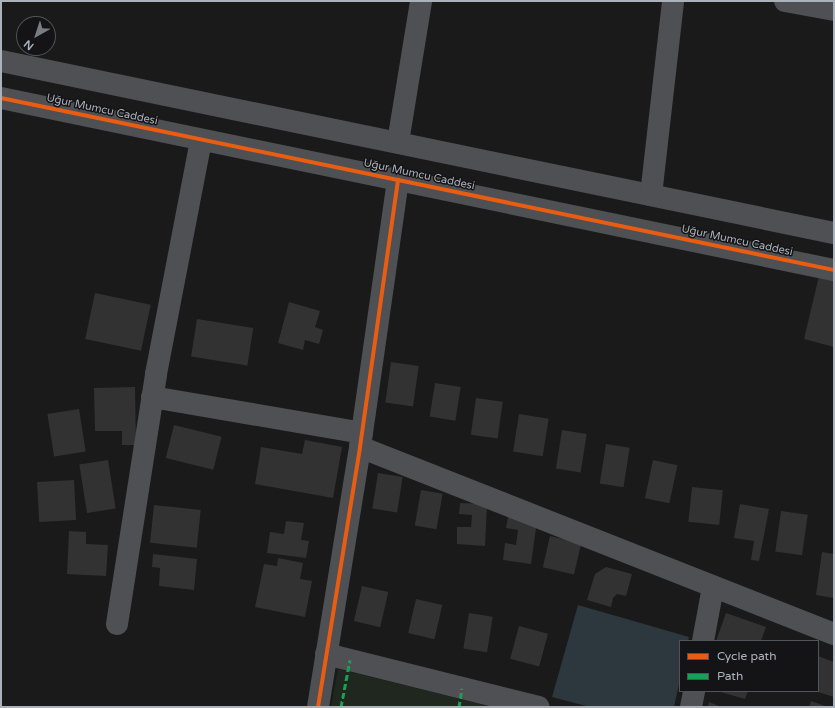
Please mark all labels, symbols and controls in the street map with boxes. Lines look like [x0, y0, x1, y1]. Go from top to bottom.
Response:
north arrow [16, 16, 56, 56]
text: N [21, 37, 36, 53]
street label: Uğur Mumcu Caddesi [45, 92, 159, 128]
street label: Uğur Mumcu Caddesi [362, 157, 476, 193]
street label: Uğur Mumcu Caddesi [680, 223, 794, 259]
legend [679, 640, 819, 692]
text: Cycle path [717, 649, 776, 663]
text: Path [717, 669, 743, 683]

